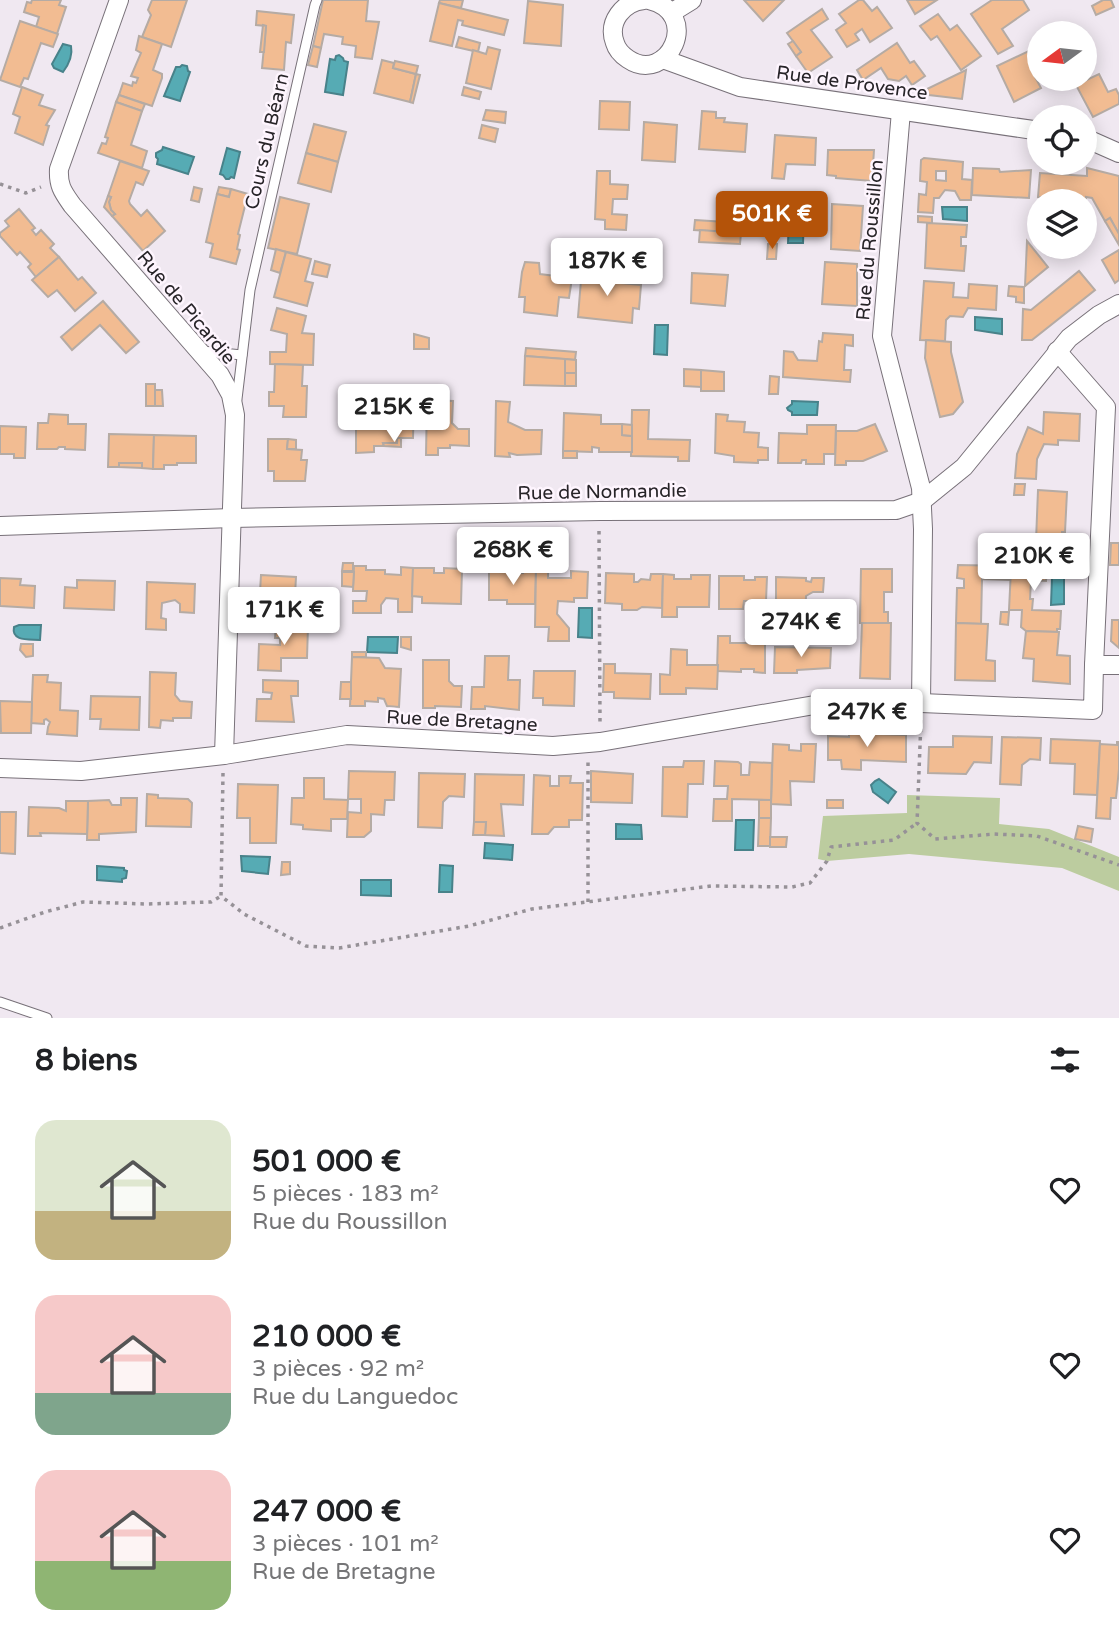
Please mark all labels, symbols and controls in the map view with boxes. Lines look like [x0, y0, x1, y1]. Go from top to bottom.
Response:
north arrow [1027, 21, 1097, 91]
map controls [1027, 21, 1097, 259]
street label: Rue de Provence [775, 61, 929, 105]
street label: Cours du Béarn [241, 71, 293, 212]
button: locate [1027, 105, 1097, 175]
street label: Rue du Roussillon [852, 159, 888, 321]
button: layers [1027, 189, 1097, 259]
pin: 501K € [715, 191, 829, 251]
text: 501K € [732, 200, 812, 228]
pin: 187K € [550, 238, 664, 298]
street label: Rue de Picardie [132, 247, 240, 369]
text: 187K € [567, 247, 647, 275]
pin: 215K € [337, 384, 451, 444]
text: 215K € [354, 393, 434, 421]
street label: Rue de Normandie [517, 480, 687, 504]
pin: 268K € [456, 528, 570, 587]
pin: 210K € [977, 534, 1091, 593]
text: 268K € [473, 536, 553, 564]
text: 210K € [994, 542, 1074, 570]
pin: 171K € [227, 588, 341, 647]
text: 171K € [244, 596, 324, 624]
pin: 274K € [744, 600, 858, 659]
text: 274K € [761, 608, 841, 636]
pin: 247K € [810, 690, 924, 749]
text: 247K € [827, 698, 907, 726]
street label: Rue de Bretagne [386, 706, 538, 736]
icon: filters [1046, 1041, 1084, 1079]
text: 8 biens [35, 1042, 138, 1079]
text: 501 000 € [252, 1143, 401, 1180]
icon: home [91, 1148, 175, 1232]
icon: heart [1046, 1171, 1084, 1209]
text: 5 pièces · 183 m² [252, 1180, 439, 1208]
text: Rue du Roussillon [252, 1208, 448, 1236]
text: 210 000 € [252, 1318, 401, 1355]
icon: home [91, 1323, 175, 1407]
icon: heart [1046, 1346, 1084, 1384]
text: 3 pièces · 92 m² [252, 1355, 424, 1383]
text: Rue du Languedoc [252, 1383, 458, 1411]
text: 247 000 € [252, 1493, 401, 1530]
icon: home [91, 1498, 175, 1582]
icon: heart [1046, 1521, 1084, 1559]
text: 3 pièces · 101 m² [252, 1530, 439, 1558]
text: Rue de Bretagne [252, 1558, 435, 1586]

